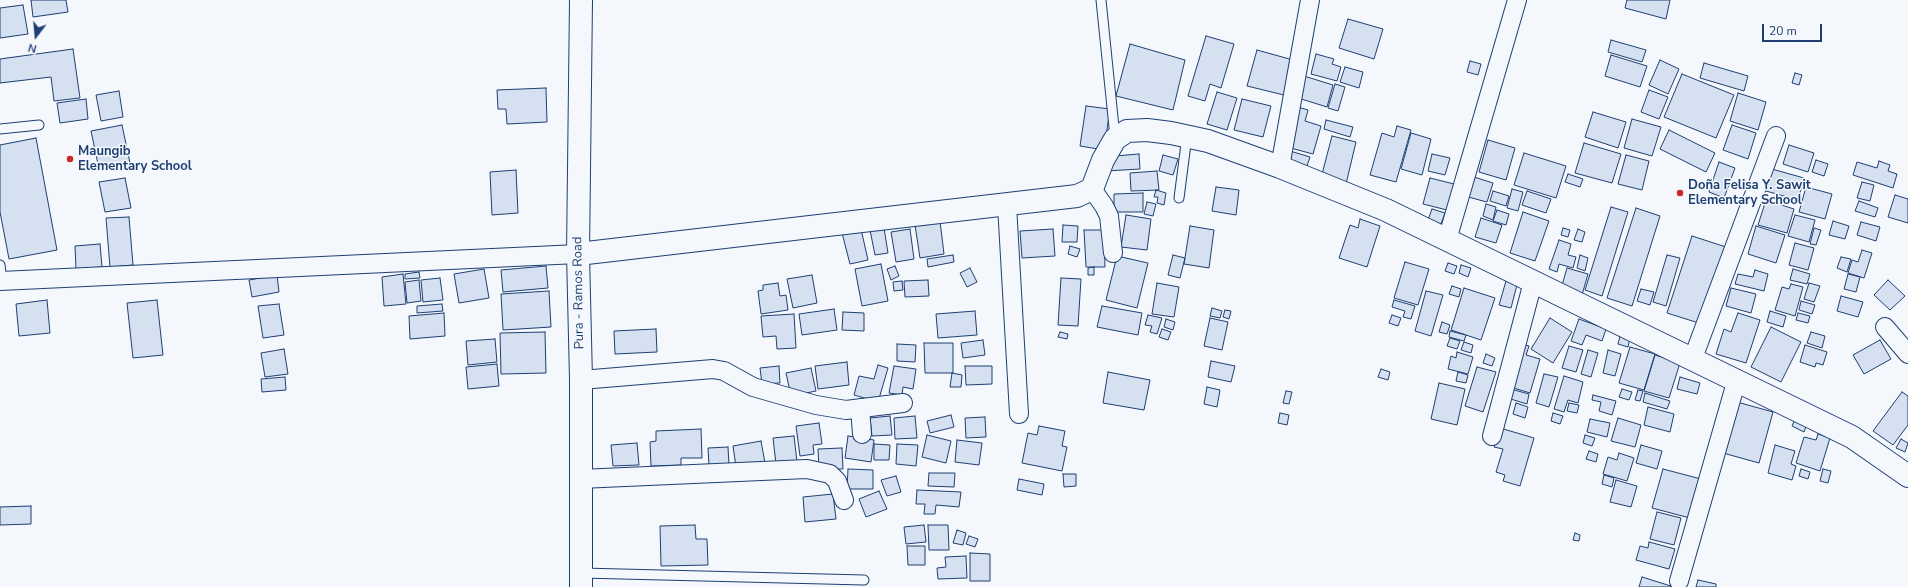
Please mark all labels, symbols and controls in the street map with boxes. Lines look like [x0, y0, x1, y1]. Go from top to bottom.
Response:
north arrow [16, 16, 56, 56]
scale bar [1764, 16, 1824, 42]
text: 20 m [1769, 23, 1797, 39]
text: N [27, 40, 39, 56]
place label: Maungib Elementary School [78, 144, 192, 175]
marker: Maungib Elementary School [65, 154, 75, 164]
place label: Doña Felisa Y. Sawit Elementary School [1688, 178, 1811, 209]
marker: Doña Felisa Y. Sawit Elementary School [1675, 188, 1685, 198]
street label: Pura - Ramos Road [570, 236, 588, 350]

